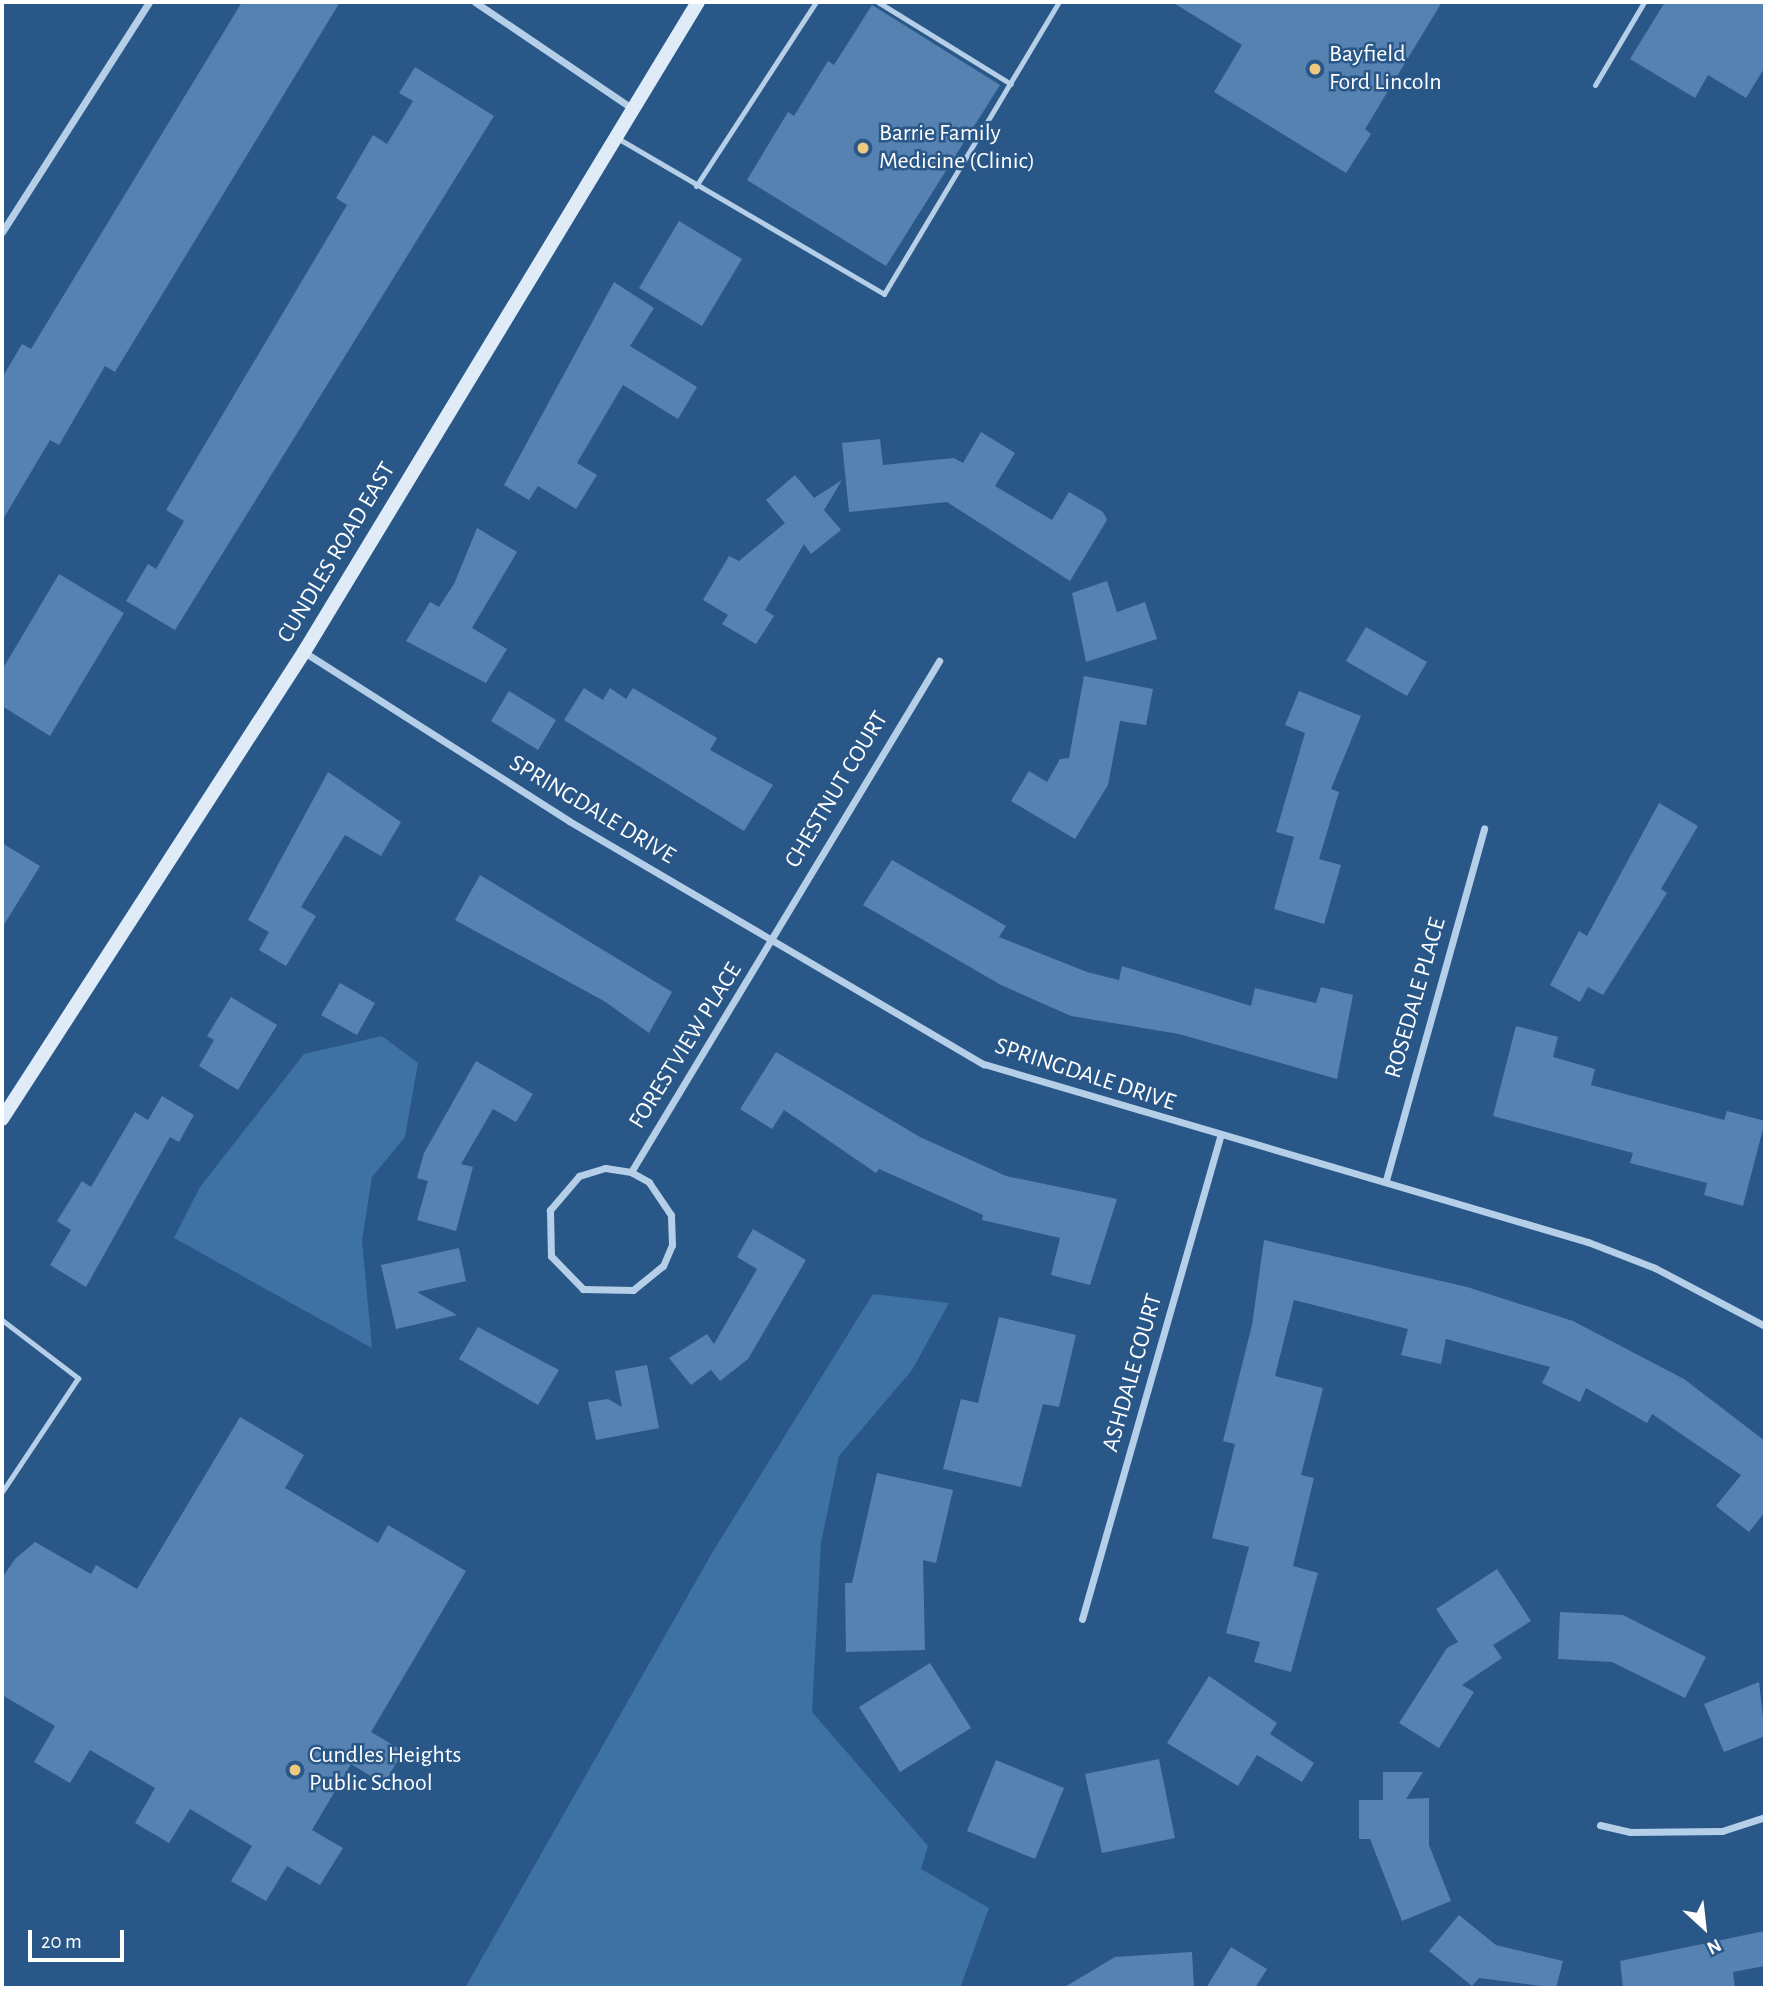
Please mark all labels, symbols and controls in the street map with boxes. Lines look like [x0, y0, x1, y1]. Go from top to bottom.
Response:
place label: Bayfield Ford Lincoln [1329, 41, 1442, 97]
marker: Bayfield Ford Lincoln [1307, 61, 1323, 77]
place label: Barrie Family Medicine (Clinic) [879, 120, 1035, 176]
marker: Barrie Family Medicine (Clinic) [853, 138, 873, 158]
street label: CUNDLES ROAD EAST [272, 457, 402, 649]
street label: CHESTNUT COURT [779, 707, 895, 873]
street label: SPRINGDALE DRIVE [504, 749, 680, 871]
street label: ROSEDALE PLACE [1379, 914, 1453, 1082]
street label: FORESTVIEW PLACE [623, 958, 749, 1134]
street label: SPRINGDALE DRIVE [991, 1032, 1179, 1118]
street label: ASHDALE COURT [1097, 1291, 1169, 1455]
place label: Cundles Heights Public School [309, 1742, 461, 1798]
marker: Cundles Heights Public School [287, 1762, 303, 1778]
north arrow [1669, 1892, 1739, 1962]
scale bar [32, 1916, 128, 1960]
text: 20 m [41, 1931, 82, 1952]
text: N [1704, 1935, 1724, 1958]

